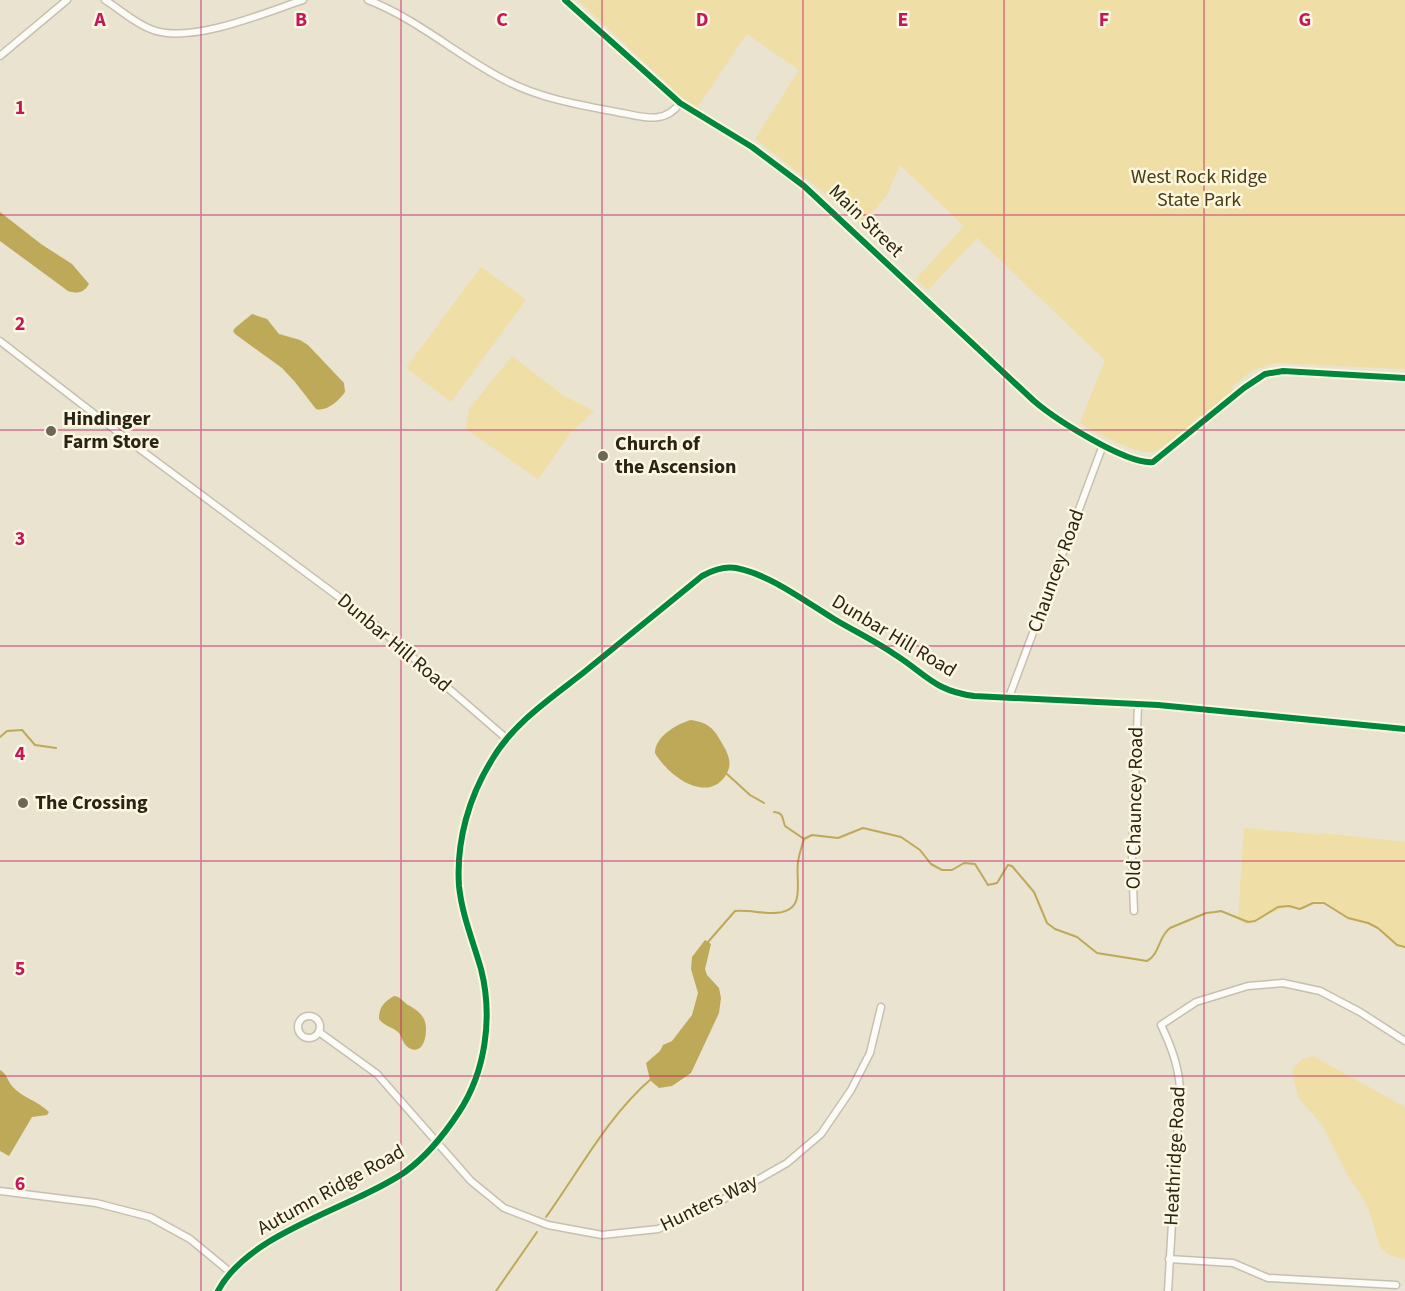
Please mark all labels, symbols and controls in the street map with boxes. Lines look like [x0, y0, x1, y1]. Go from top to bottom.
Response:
text: A [93, 6, 106, 34]
text: B [295, 6, 307, 34]
text: C [496, 6, 508, 34]
text: D [696, 6, 708, 34]
text: E [898, 6, 908, 34]
text: F [1099, 6, 1109, 34]
text: G [1299, 6, 1311, 34]
text: 1 [15, 94, 25, 122]
park label: West Rock Ridge State Park [1131, 163, 1267, 214]
street label: Main Street [822, 178, 910, 264]
text: 2 [15, 310, 25, 338]
place label: Hindinger Farm Store [63, 405, 159, 456]
marker: Hindinger Farm Store [44, 424, 58, 438]
place label: Church of the Ascension [615, 430, 737, 481]
marker: Church of the Ascension [596, 449, 610, 463]
street label: Chauncey Road [1021, 506, 1091, 636]
text: 3 [15, 525, 25, 553]
street label: Dunbar Hill Road [331, 587, 457, 699]
street label: Dunbar Hill Road [826, 588, 962, 684]
street label: Old Chauncey Road [1120, 726, 1150, 890]
text: 4 [15, 740, 26, 768]
place label: The Crossing [35, 789, 148, 817]
marker: The Crossing [16, 796, 30, 810]
text: 5 [15, 955, 25, 983]
street label: Heathridge Road [1157, 1085, 1193, 1227]
street label: Autumn Ridge Road [252, 1138, 410, 1242]
street label: Hunters Way [656, 1167, 763, 1239]
text: 6 [15, 1170, 25, 1198]

